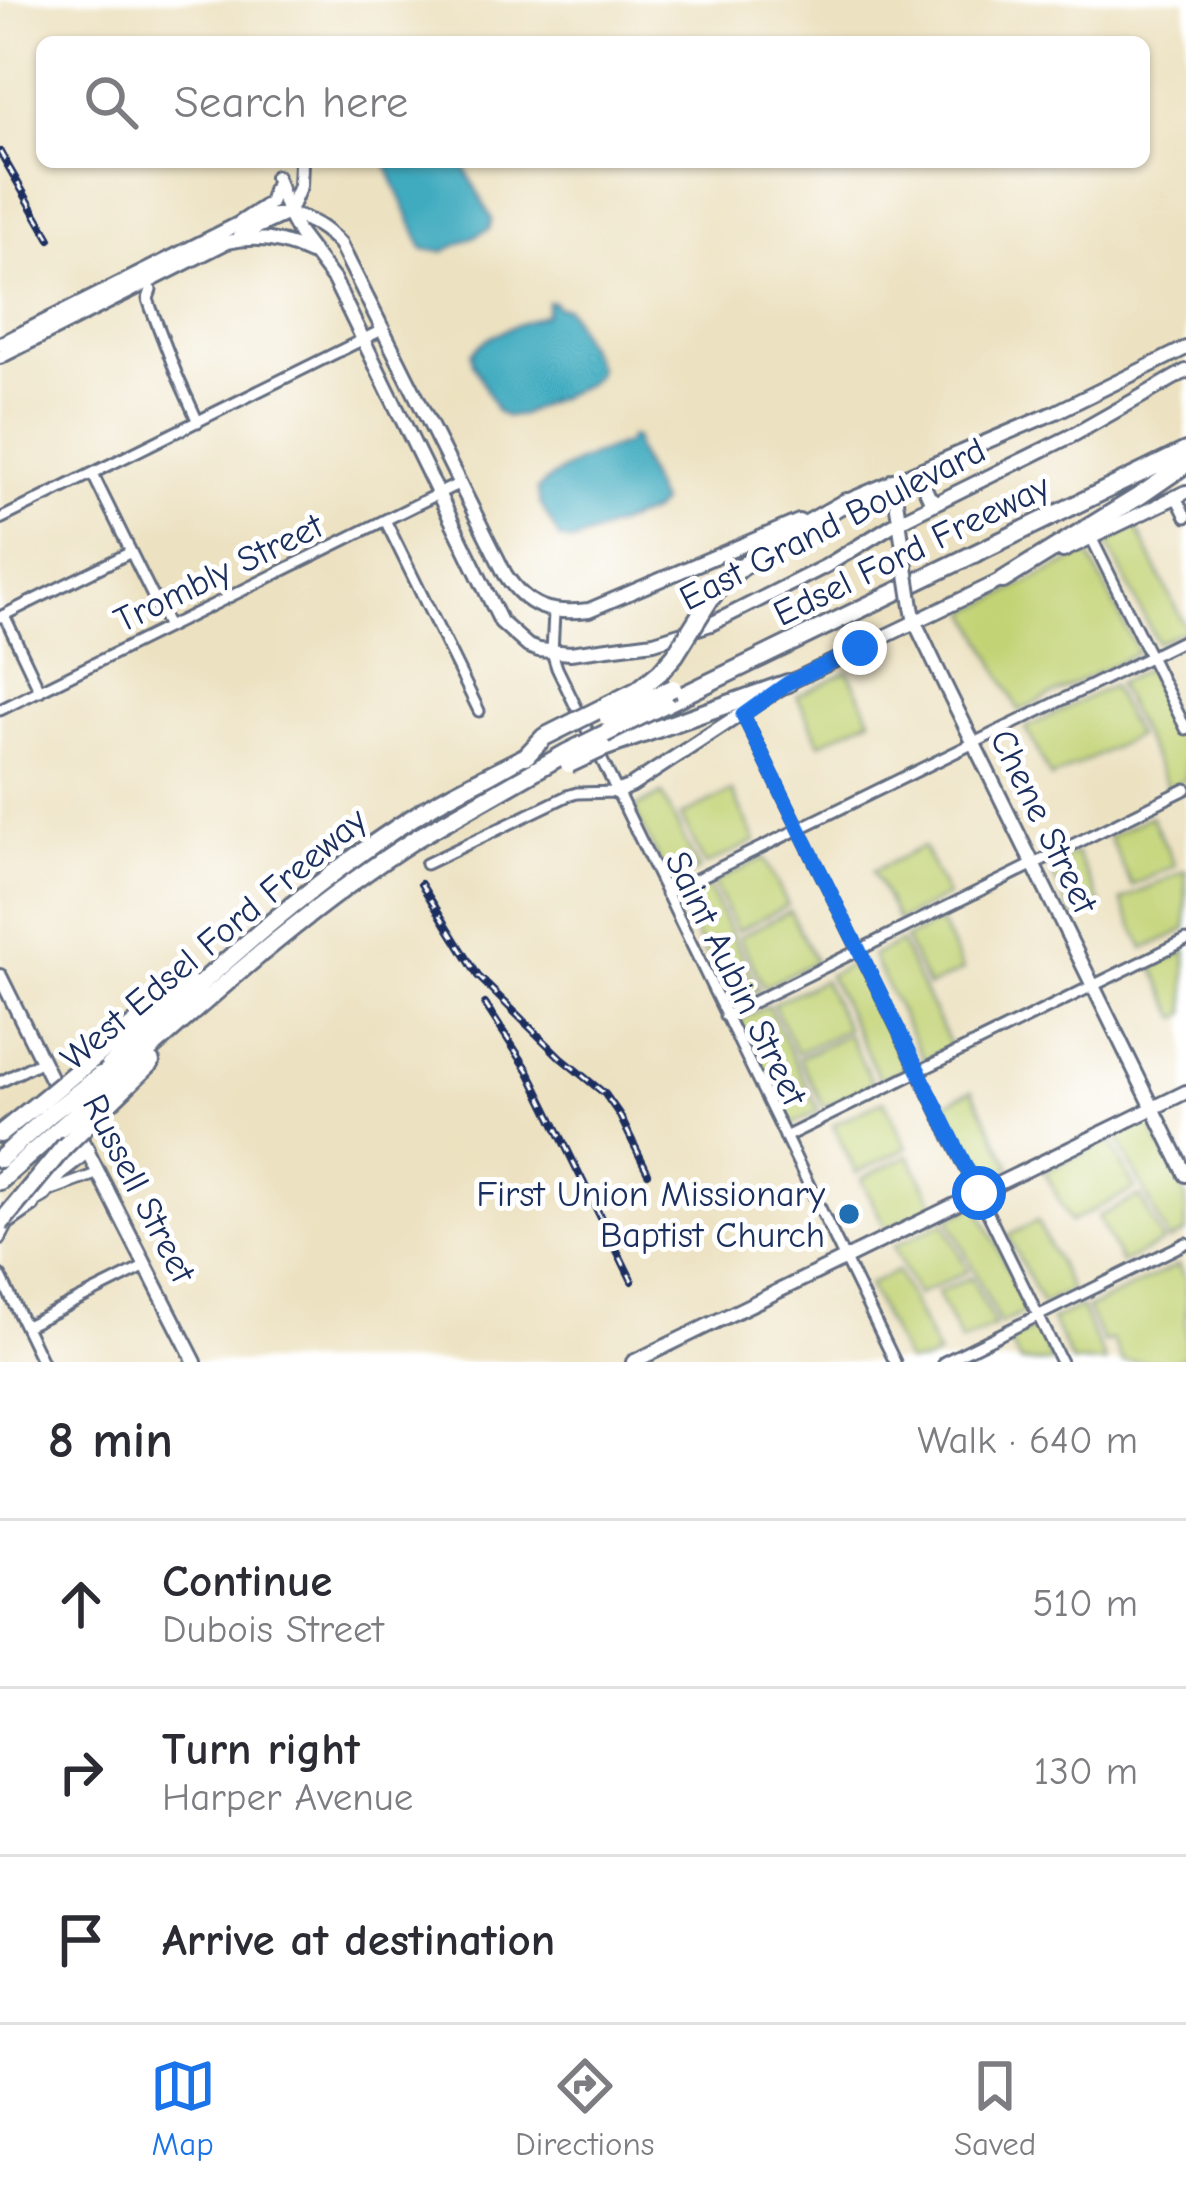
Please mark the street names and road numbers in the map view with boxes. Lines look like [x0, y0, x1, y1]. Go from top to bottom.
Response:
street label: East Grand Boulevard [673, 429, 992, 619]
street label: Edsel Ford Freeway [767, 465, 1057, 635]
street label: Trombly Street [108, 504, 331, 641]
street label: Chene Street [981, 723, 1107, 922]
street label: West Edsel Ford Freeway [53, 799, 376, 1079]
street label: Saint Aubin Street [656, 845, 816, 1114]
street label: Russell Street [74, 1088, 204, 1291]

